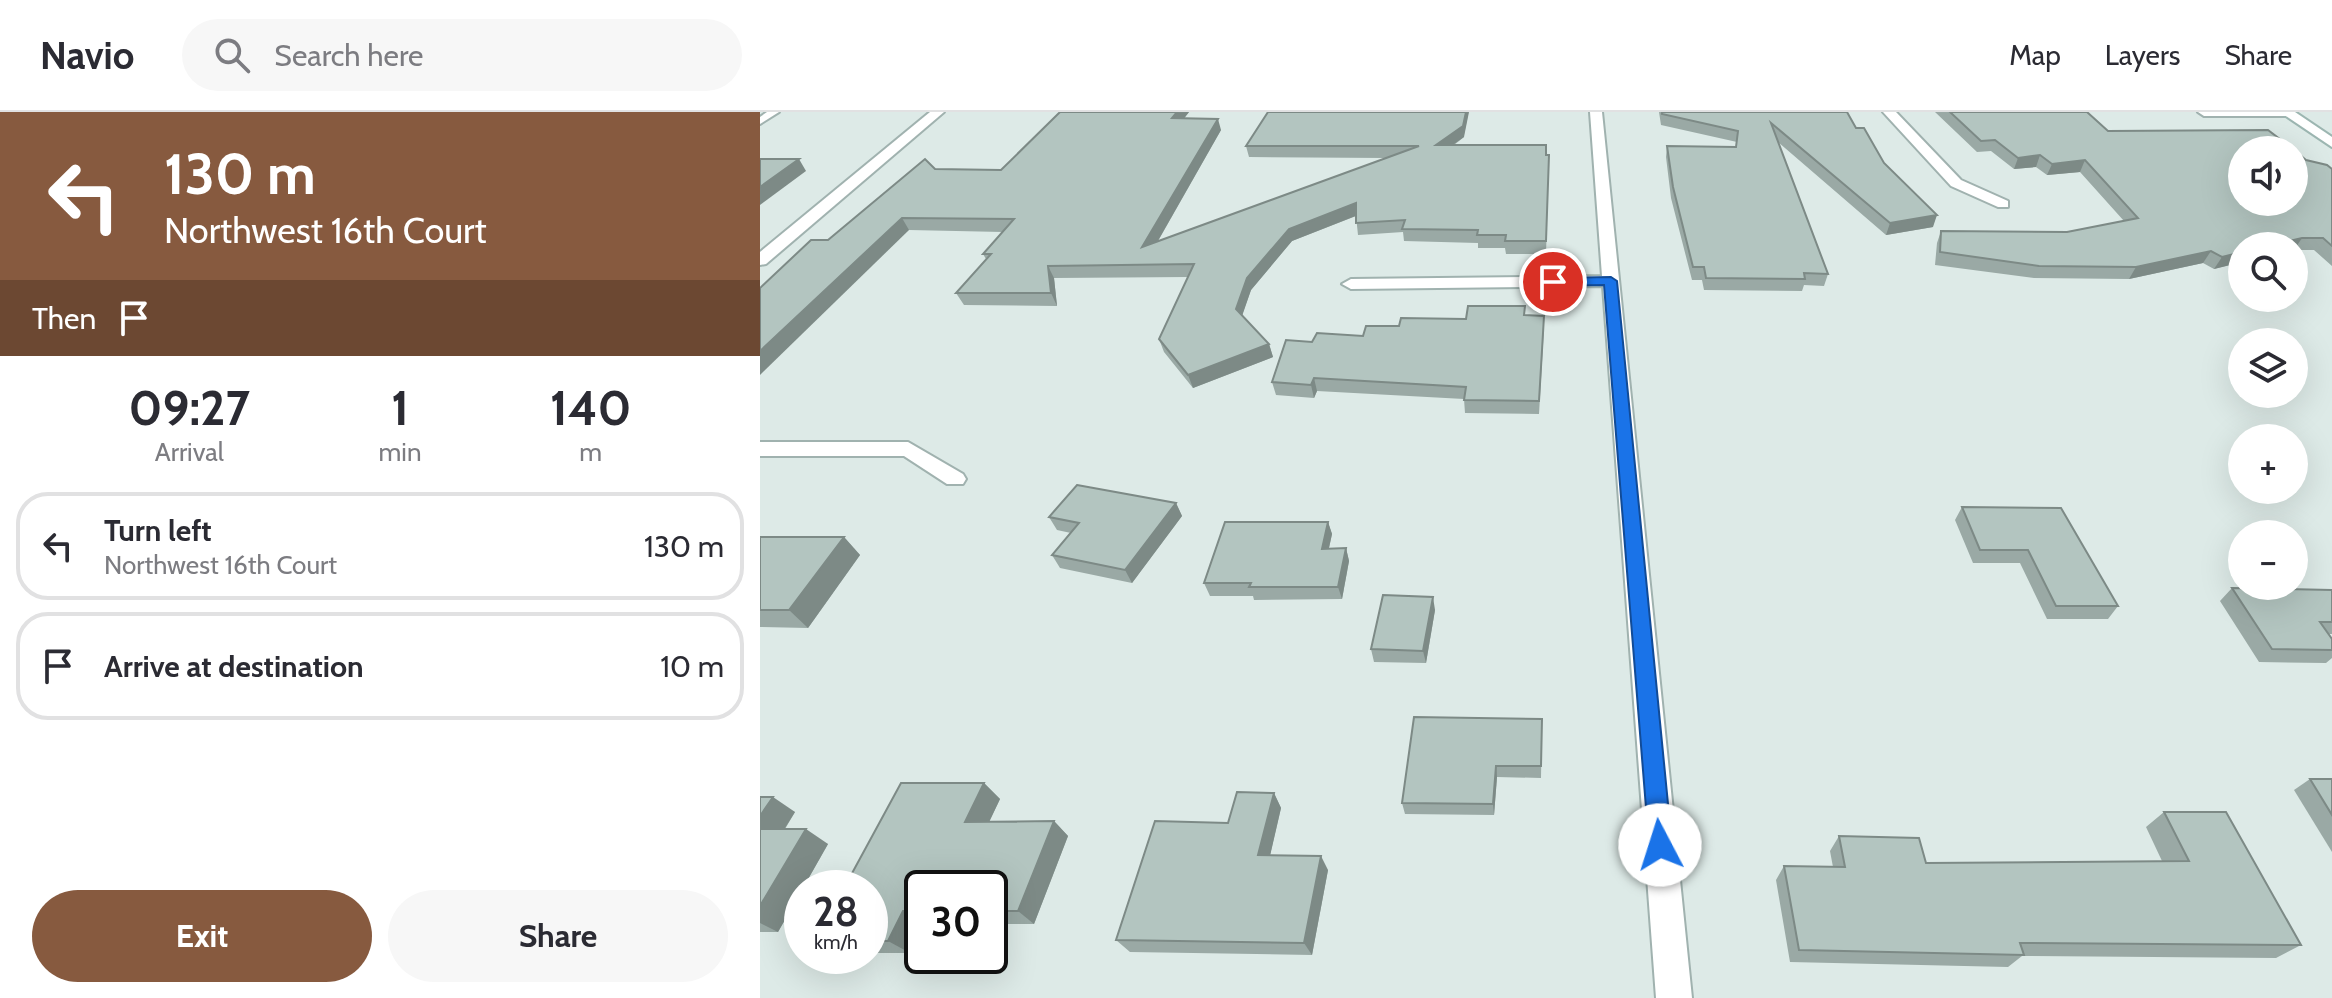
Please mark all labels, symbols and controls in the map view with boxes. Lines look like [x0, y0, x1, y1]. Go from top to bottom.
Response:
search box [182, 19, 742, 91]
text: Navio [40, 32, 134, 79]
icon: search [210, 33, 254, 77]
text: Search here [274, 37, 423, 74]
text: Map [2009, 38, 2061, 72]
text: Layers [2105, 38, 2180, 72]
text: Share [2224, 38, 2292, 72]
map controls [2228, 136, 2308, 600]
button: sound [2228, 136, 2308, 216]
text: 130 m [164, 140, 316, 208]
icon: left [32, 144, 136, 248]
text: Northwest 16th Court [164, 208, 487, 252]
button: search [2228, 232, 2308, 312]
pin [1519, 248, 1587, 316]
icon: arrive [1531, 260, 1575, 304]
icon: arrive [112, 296, 156, 340]
text: Then [32, 300, 96, 337]
button: layers [2228, 328, 2308, 408]
text: 09:27 [129, 379, 250, 437]
text: 1 [391, 379, 409, 437]
text: 140 [550, 379, 631, 437]
button: + [2228, 424, 2308, 504]
text: Arrival [155, 436, 224, 468]
text: min [379, 436, 421, 468]
text: m [579, 436, 602, 468]
text: Turn left [104, 512, 212, 549]
button: − [2228, 520, 2308, 600]
icon: left [36, 524, 80, 568]
text: 130 m [644, 528, 724, 565]
text: Northwest 16th Court [104, 549, 337, 581]
icon: arrive [36, 644, 80, 688]
text: Arrive at destination [104, 648, 364, 685]
text: 10 m [660, 648, 724, 685]
position arrow [1618, 803, 1702, 887]
speed limit sign: 30 [904, 870, 1008, 974]
text: 28 [813, 887, 859, 936]
button: Exit [32, 890, 372, 982]
button: Share [388, 890, 728, 982]
text: km/h [814, 930, 858, 954]

